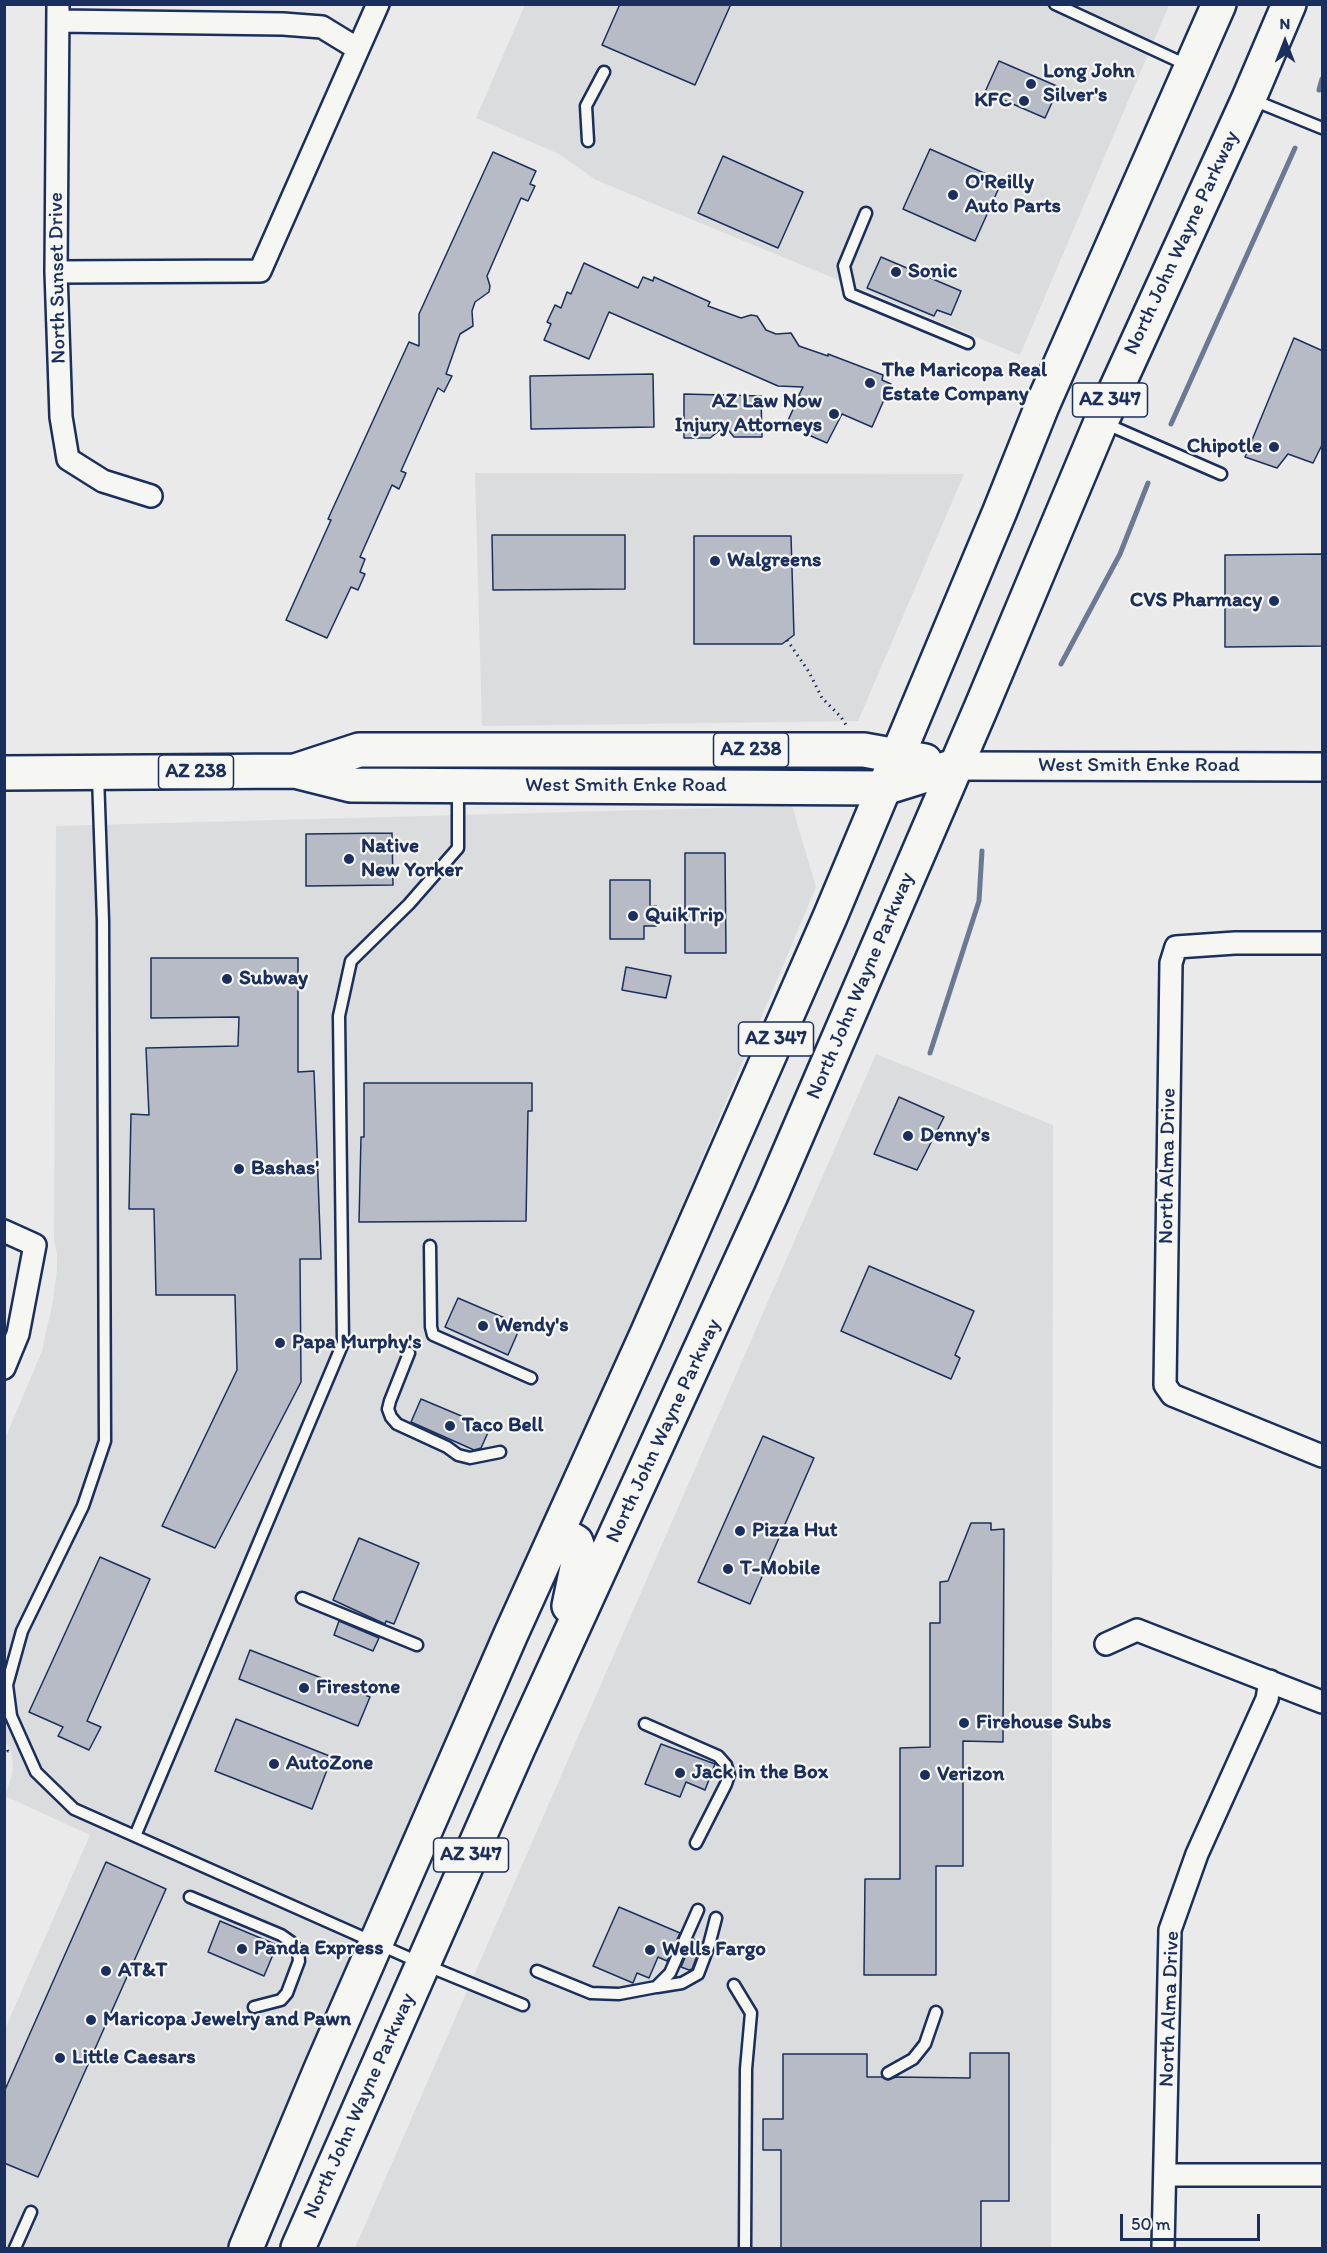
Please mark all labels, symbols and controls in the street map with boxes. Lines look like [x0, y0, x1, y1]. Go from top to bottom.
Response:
north arrow [1255, 12, 1315, 72]
text: N [1280, 14, 1290, 33]
place label: Long John Silver's [1043, 59, 1135, 109]
marker: Long John Silver's [1024, 77, 1038, 91]
place label: KFC [974, 88, 1012, 114]
marker: KFC [1017, 94, 1031, 108]
street label: North John Wayne Parkway [1119, 127, 1245, 359]
place label: O'Reilly Auto Parts [965, 170, 1061, 220]
marker: O'Reilly Auto Parts [946, 188, 960, 202]
street label: North Sunset Drive [44, 192, 72, 364]
place label: Sonic [908, 259, 957, 285]
marker: Sonic [889, 265, 903, 279]
place label: The Maricopa Real Estate Company [882, 358, 1047, 408]
marker: The Maricopa Real Estate Company [863, 376, 877, 390]
road number: AZ 347 [1072, 383, 1148, 417]
place label: AZ Law Now Injury Attorneys [675, 389, 822, 439]
marker: AZ Law Now Injury Attorneys [827, 407, 841, 421]
place label: Chipotle [1187, 434, 1262, 460]
marker: Chipotle [1267, 440, 1281, 454]
place label: Walgreens [727, 548, 821, 574]
marker: Walgreens [708, 554, 722, 568]
place label: CVS Pharmacy [1130, 588, 1262, 614]
marker: CVS Pharmacy [1267, 594, 1281, 608]
road number: AZ 238 [714, 733, 789, 767]
street label: West Smith Enke Road [1038, 753, 1240, 779]
road number: AZ 238 [158, 755, 234, 789]
street label: West Smith Enke Road [525, 773, 727, 799]
place label: Native New Yorker [361, 834, 463, 884]
marker: Native New Yorker [342, 852, 356, 866]
street label: North John Wayne Parkway [802, 869, 920, 1103]
place label: QuikTrip [645, 903, 724, 929]
marker: QuikTrip [626, 909, 640, 923]
place label: Subway [239, 966, 308, 992]
marker: Subway [220, 972, 234, 986]
road number: AZ 347 [738, 1022, 814, 1056]
street label: North Alma Drive [1154, 1088, 1182, 1244]
place label: Denny's [920, 1123, 990, 1149]
marker: Denny's [901, 1129, 915, 1143]
place label: Bashas' [251, 1156, 319, 1182]
marker: Bashas' [232, 1162, 246, 1176]
place label: Wendy's [495, 1313, 569, 1339]
street label: North John Wayne Parkway [601, 1315, 727, 1547]
marker: Wendy's [476, 1319, 490, 1333]
place label: Papa Murphy's [292, 1330, 422, 1356]
marker: Papa Murphy's [273, 1336, 287, 1350]
place label: Taco Bell [462, 1413, 543, 1439]
marker: Taco Bell [443, 1419, 457, 1433]
place label: Pizza Hut [752, 1518, 838, 1544]
marker: Pizza Hut [733, 1524, 747, 1538]
place label: T-Mobile [740, 1556, 820, 1582]
marker: T-Mobile [721, 1562, 735, 1576]
place label: Firestone [316, 1675, 400, 1701]
marker: Firestone [297, 1681, 311, 1695]
place label: Firehouse Subs [976, 1710, 1111, 1736]
marker: Firehouse Subs [957, 1716, 971, 1730]
place label: AutoZone [286, 1751, 373, 1777]
marker: AutoZone [267, 1757, 281, 1771]
place label: Jack in the Box [692, 1760, 828, 1786]
place label: Verizon [937, 1762, 1004, 1788]
marker: Jack in the Box [673, 1766, 687, 1780]
marker: Verizon [918, 1768, 932, 1782]
road number: AZ 347 [434, 1838, 508, 1872]
street label: North Alma Drive [1155, 1930, 1185, 2088]
place label: Panda Express [254, 1936, 384, 1962]
place label: Wells Fargo [662, 1937, 766, 1963]
marker: Panda Express [235, 1942, 249, 1956]
marker: Wells Fargo [643, 1943, 657, 1957]
place label: AT&T [118, 1958, 167, 1984]
marker: AT&T [99, 1964, 113, 1978]
street label: North John Wayne Parkway [299, 1989, 421, 2223]
place label: Maricopa Jewelry and Pawn [103, 2007, 351, 2033]
marker: Maricopa Jewelry and Pawn [84, 2013, 98, 2027]
place label: Little Caesars [72, 2045, 196, 2071]
marker: Little Caesars [53, 2051, 67, 2065]
scale bar [1123, 2202, 1262, 2240]
text: 50 m [1131, 2213, 1171, 2235]

